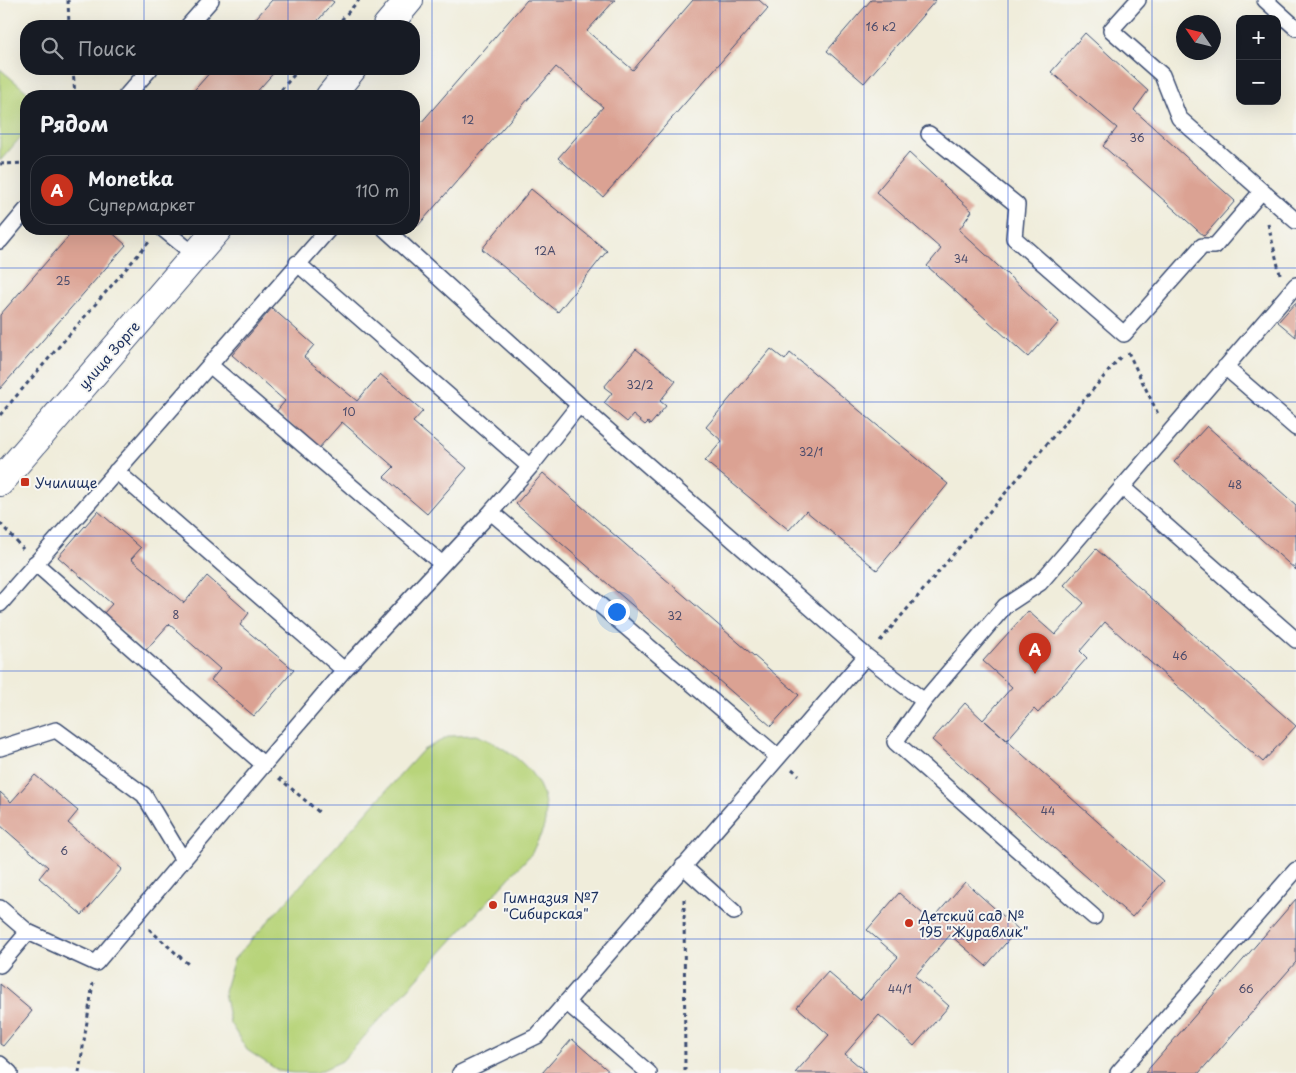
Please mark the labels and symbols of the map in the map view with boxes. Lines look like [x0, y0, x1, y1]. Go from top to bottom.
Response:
north arrow [1176, 15, 1221, 60]
house number: 16 к2 [866, 18, 896, 35]
house number: 12 [462, 111, 475, 128]
house number: 36 [1130, 129, 1145, 146]
house number: 12А [534, 242, 556, 259]
house number: 34 [954, 250, 968, 267]
house number: 25 [56, 272, 70, 289]
street label: улица Зорге [73, 316, 145, 394]
house number: 32/2 [627, 376, 654, 393]
house number: 10 [343, 403, 355, 420]
house number: 32/1 [799, 443, 823, 460]
place label: Училище [35, 472, 98, 493]
marker: Училище [19, 476, 31, 488]
house number: 48 [1228, 476, 1242, 493]
your location [604, 599, 630, 625]
house number: 8 [173, 606, 180, 623]
house number: 32 [668, 607, 683, 624]
pin: A [1019, 633, 1051, 674]
house number: 46 [1173, 647, 1188, 664]
house number: 44 [1041, 802, 1055, 819]
house number: 6 [60, 842, 68, 859]
place label: Гимназия №7 "Сибирская" [503, 887, 599, 924]
marker: Гимназия №7 "Сибирская" [487, 899, 499, 911]
place label: Детский сад № 195 "Журавлик" [918, 905, 1029, 942]
marker: Детский сад № 195 "Журавлик" [903, 917, 915, 929]
house number: 44/1 [888, 980, 912, 997]
house number: 66 [1238, 980, 1254, 997]

